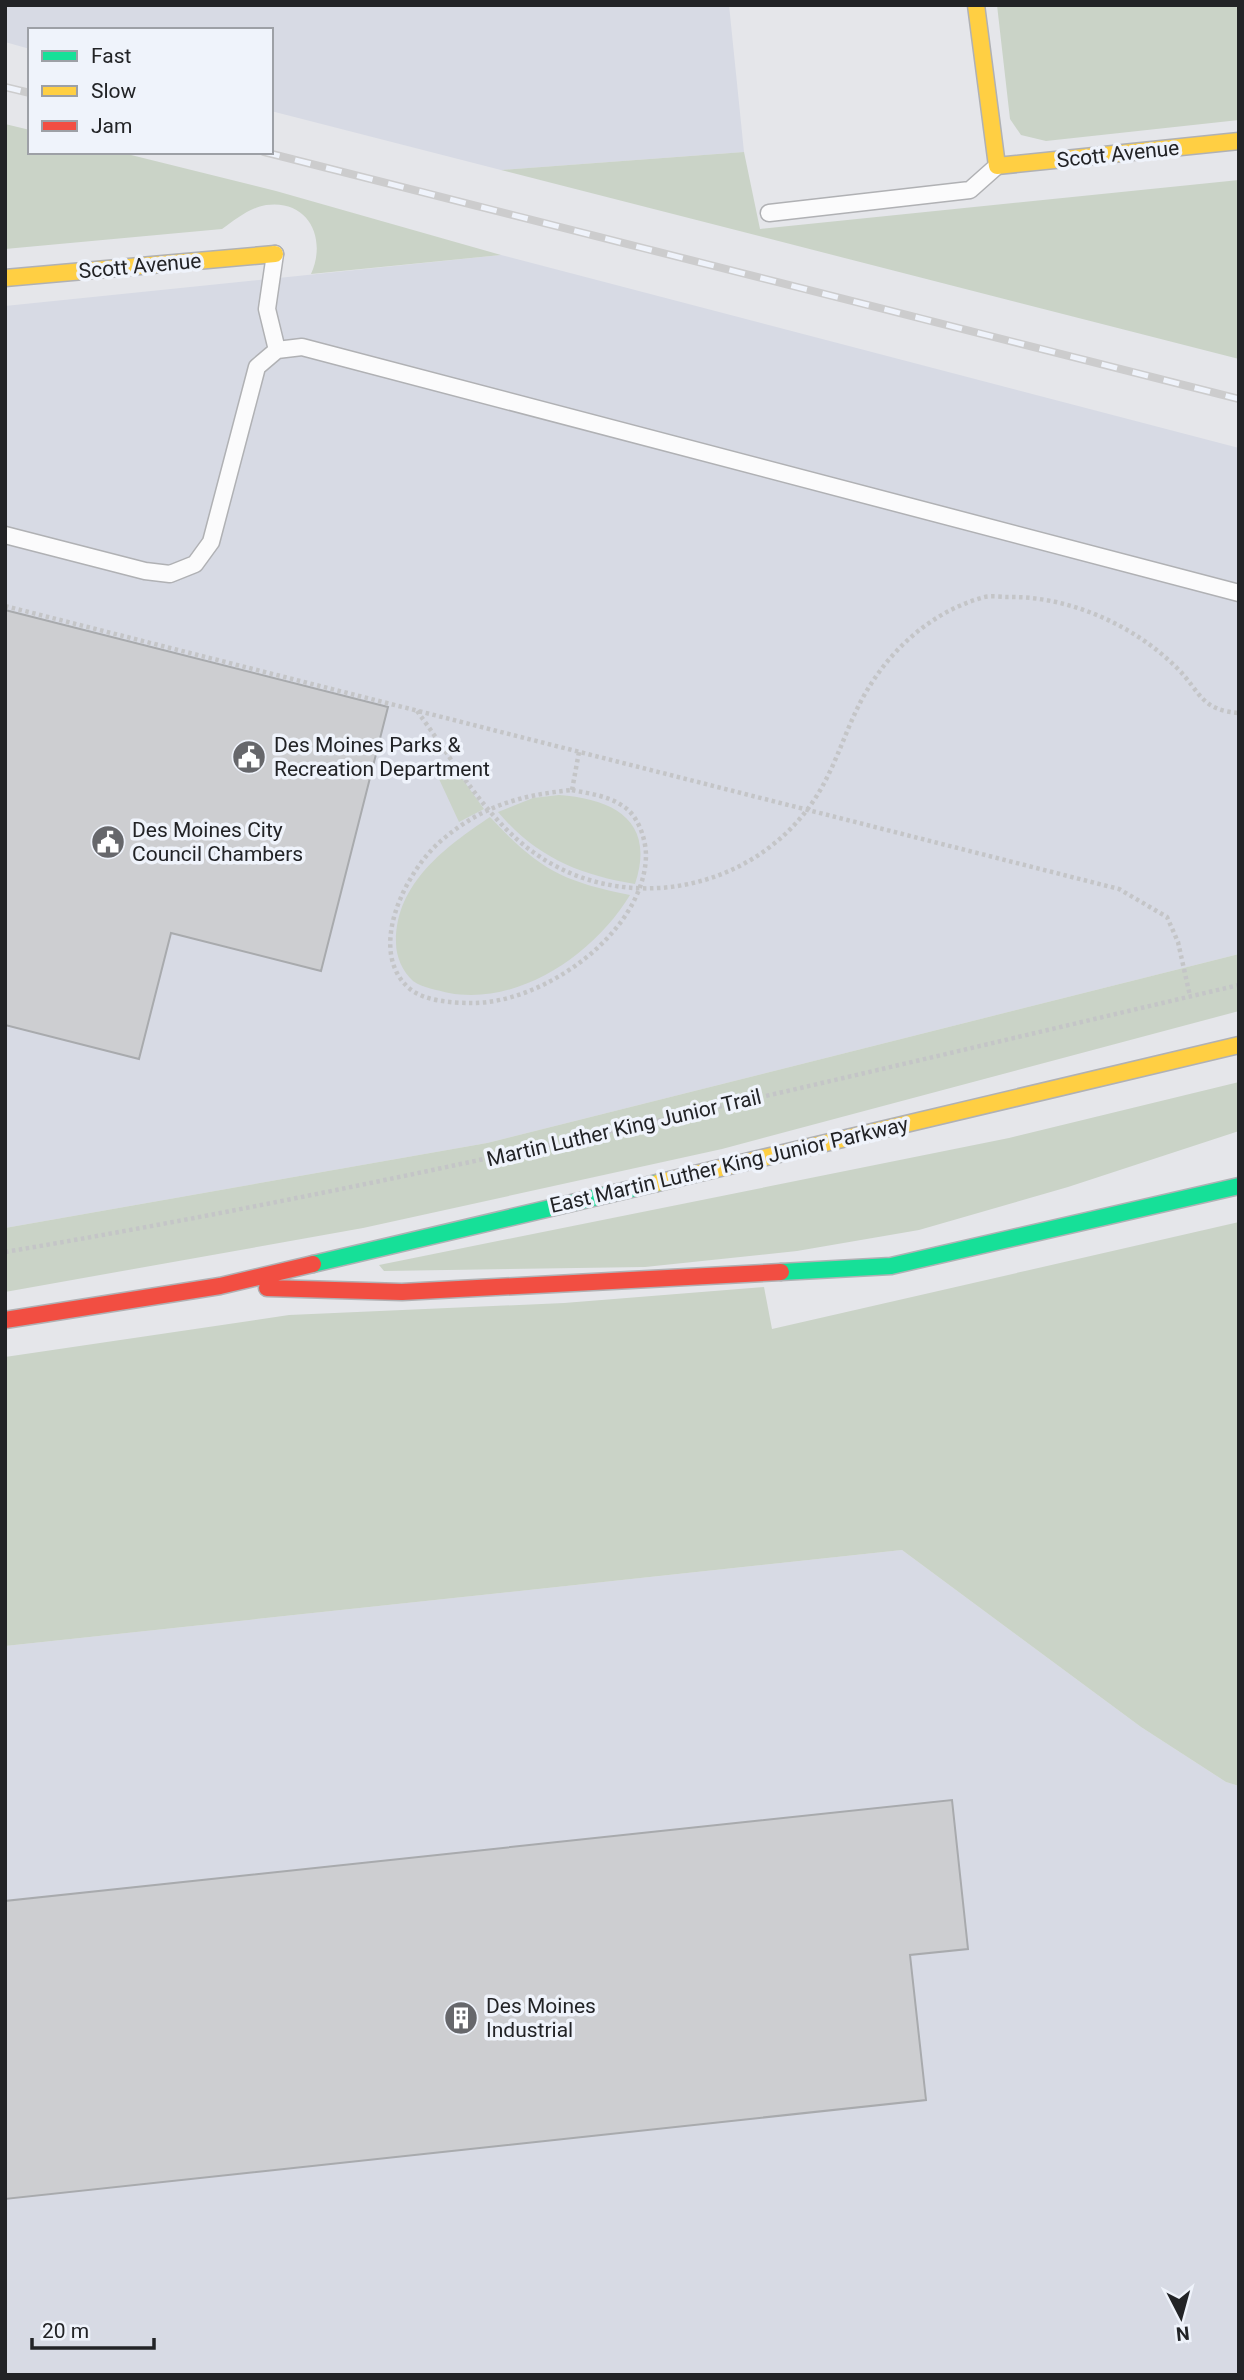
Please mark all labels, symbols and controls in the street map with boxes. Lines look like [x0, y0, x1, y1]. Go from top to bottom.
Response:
legend [28, 28, 273, 154]
text: Fast [91, 44, 132, 68]
text: Slow [91, 79, 137, 103]
text: Jam [91, 114, 132, 138]
street label: Scott Avenue [1056, 136, 1180, 172]
street label: Scott Avenue [78, 249, 202, 283]
place label: Des Moines Parks & Recreation Department [274, 733, 490, 781]
public building icon: Des Moines Parks & Recreation Department [230, 738, 268, 776]
place label: Des Moines City Council Chambers [132, 818, 303, 866]
public building icon: Des Moines City Council Chambers [89, 823, 127, 861]
street label: Martin Luther King Junior Trail [484, 1085, 764, 1171]
street label: East Martin Luther King Junior Parkway [547, 1112, 911, 1218]
place label: Des Moines Industrial [486, 1994, 596, 2042]
building icon: Des Moines Industrial [442, 1999, 480, 2037]
north arrow [1146, 2282, 1216, 2352]
scale bar [32, 2306, 154, 2350]
text: 20 m [42, 2319, 89, 2343]
text: N [1175, 2321, 1191, 2346]

